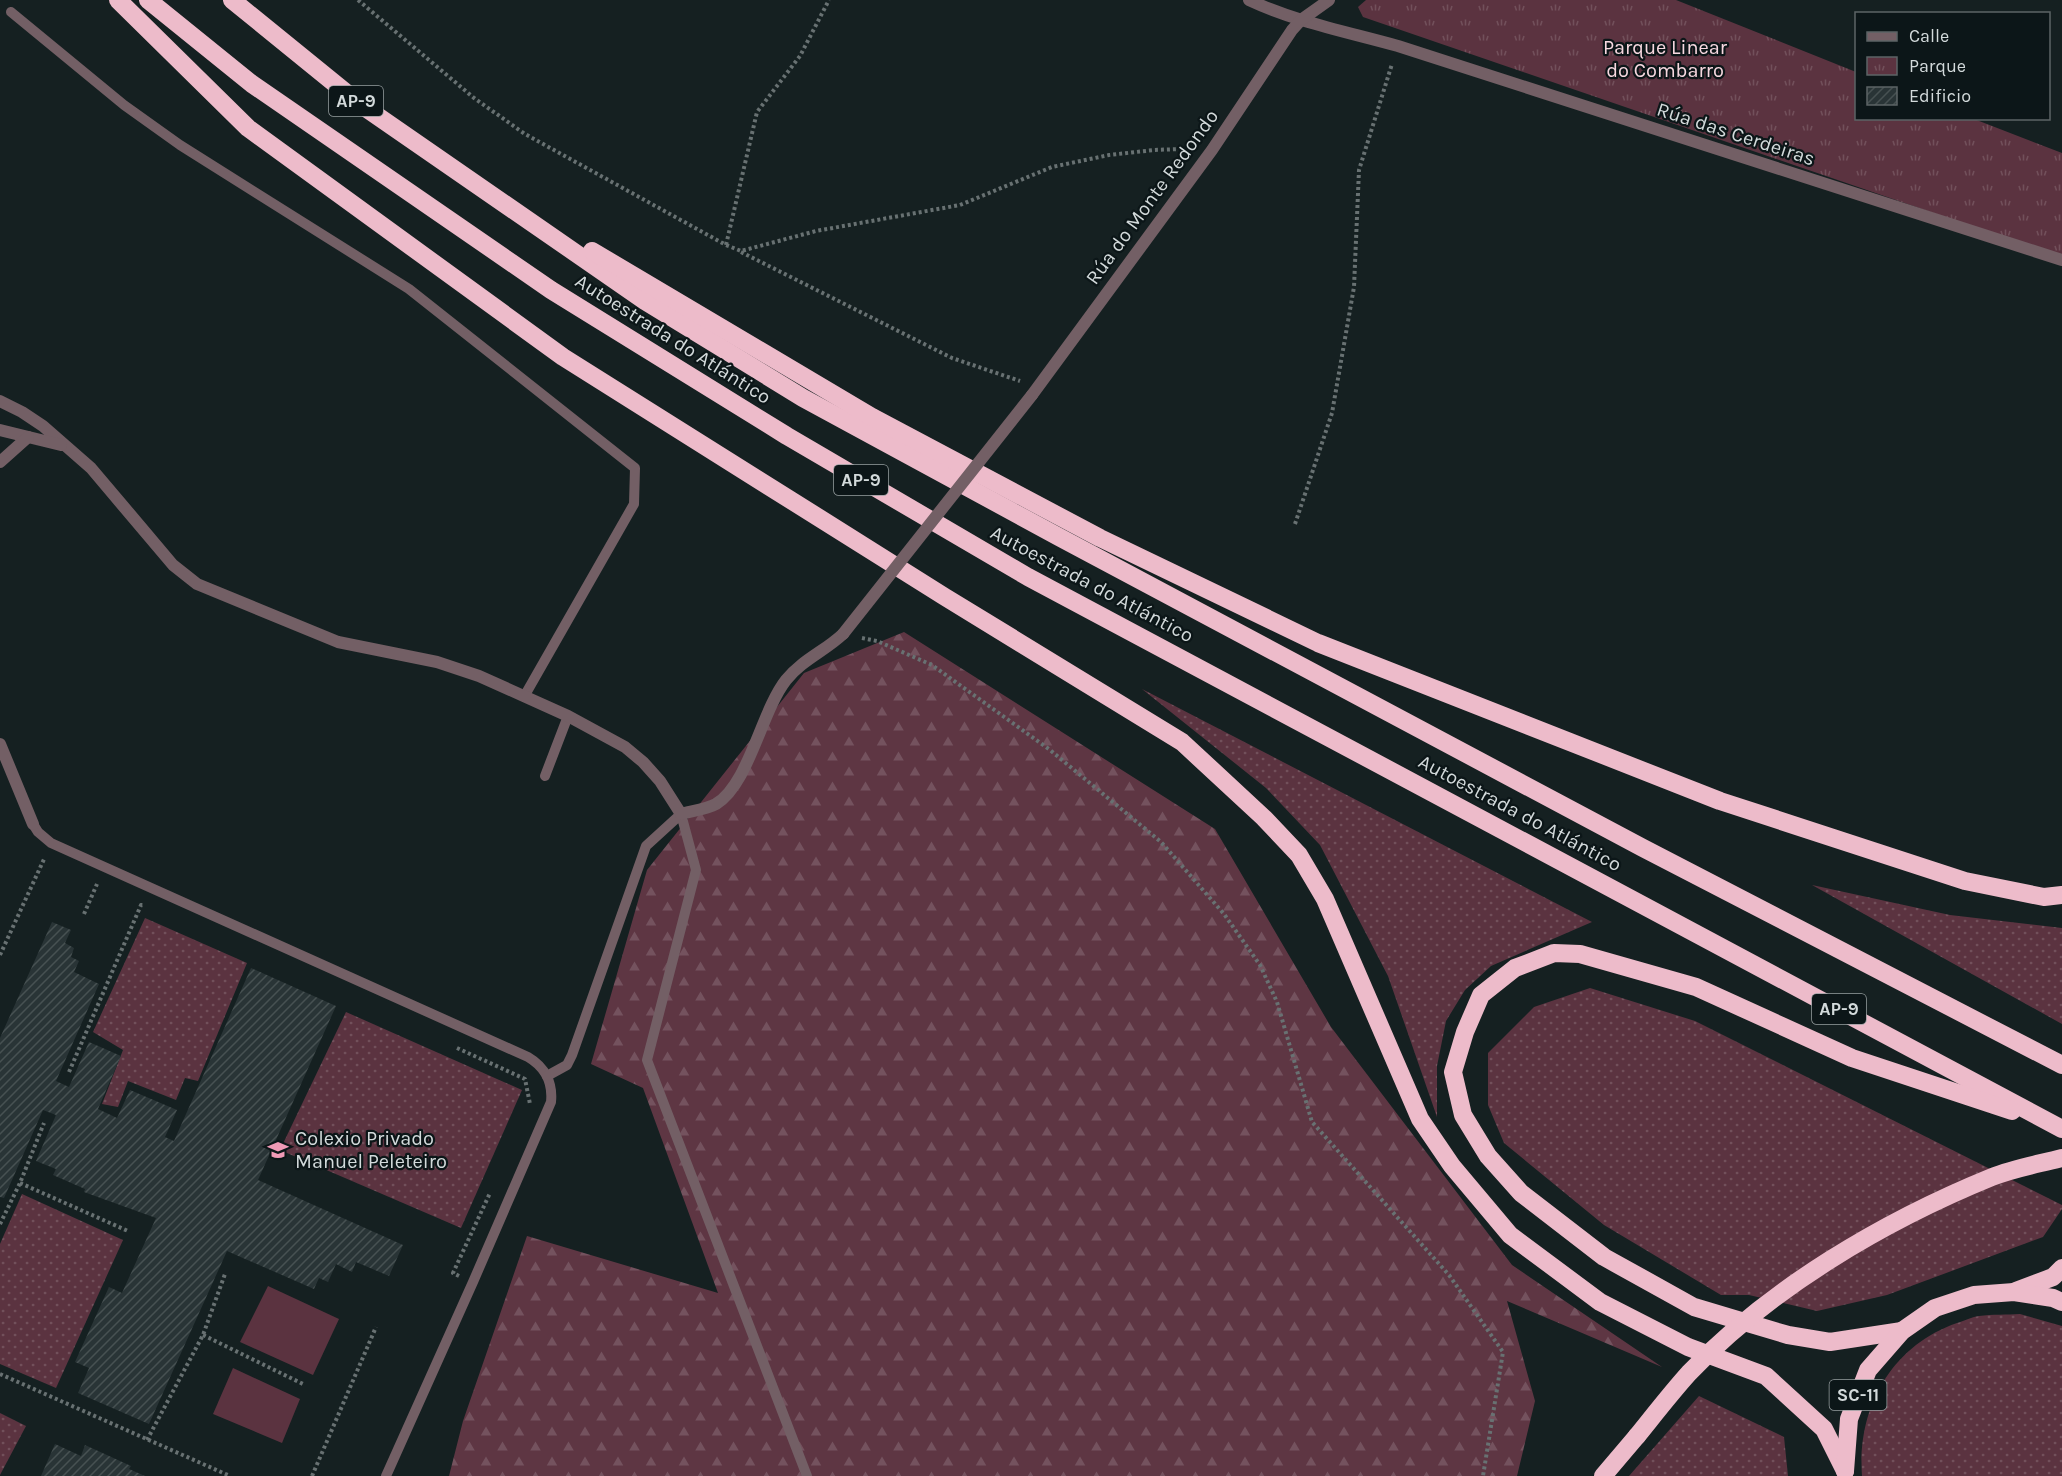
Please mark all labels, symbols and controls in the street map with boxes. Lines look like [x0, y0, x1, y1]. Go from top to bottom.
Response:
legend [1855, 12, 2050, 120]
text: Calle [1909, 25, 1949, 47]
park label: Parque Linear do Combarro [1603, 36, 1728, 82]
text: Parque [1909, 55, 1966, 77]
text: Edificio [1909, 85, 1971, 107]
road number: AP-9 [329, 86, 383, 116]
street label: Rúa das Cerdeiras [1654, 98, 1818, 170]
street label: Rúa do Monte Redondo [1081, 105, 1223, 289]
street label: Autoestrada do Atlántico [571, 269, 775, 409]
road number: AP-9 [834, 465, 888, 495]
street label: Autoestrada do Atlántico [987, 521, 1197, 647]
street label: Autoestrada do Atlántico [1415, 750, 1625, 876]
road number: AP-9 [1812, 994, 1866, 1024]
place label: Colexio Privado Manuel Peleteiro [295, 1127, 447, 1173]
school or university icon: Colexio Privado Manuel Peleteiro [266, 1138, 290, 1162]
road number: SC-11 [1830, 1380, 1886, 1410]

